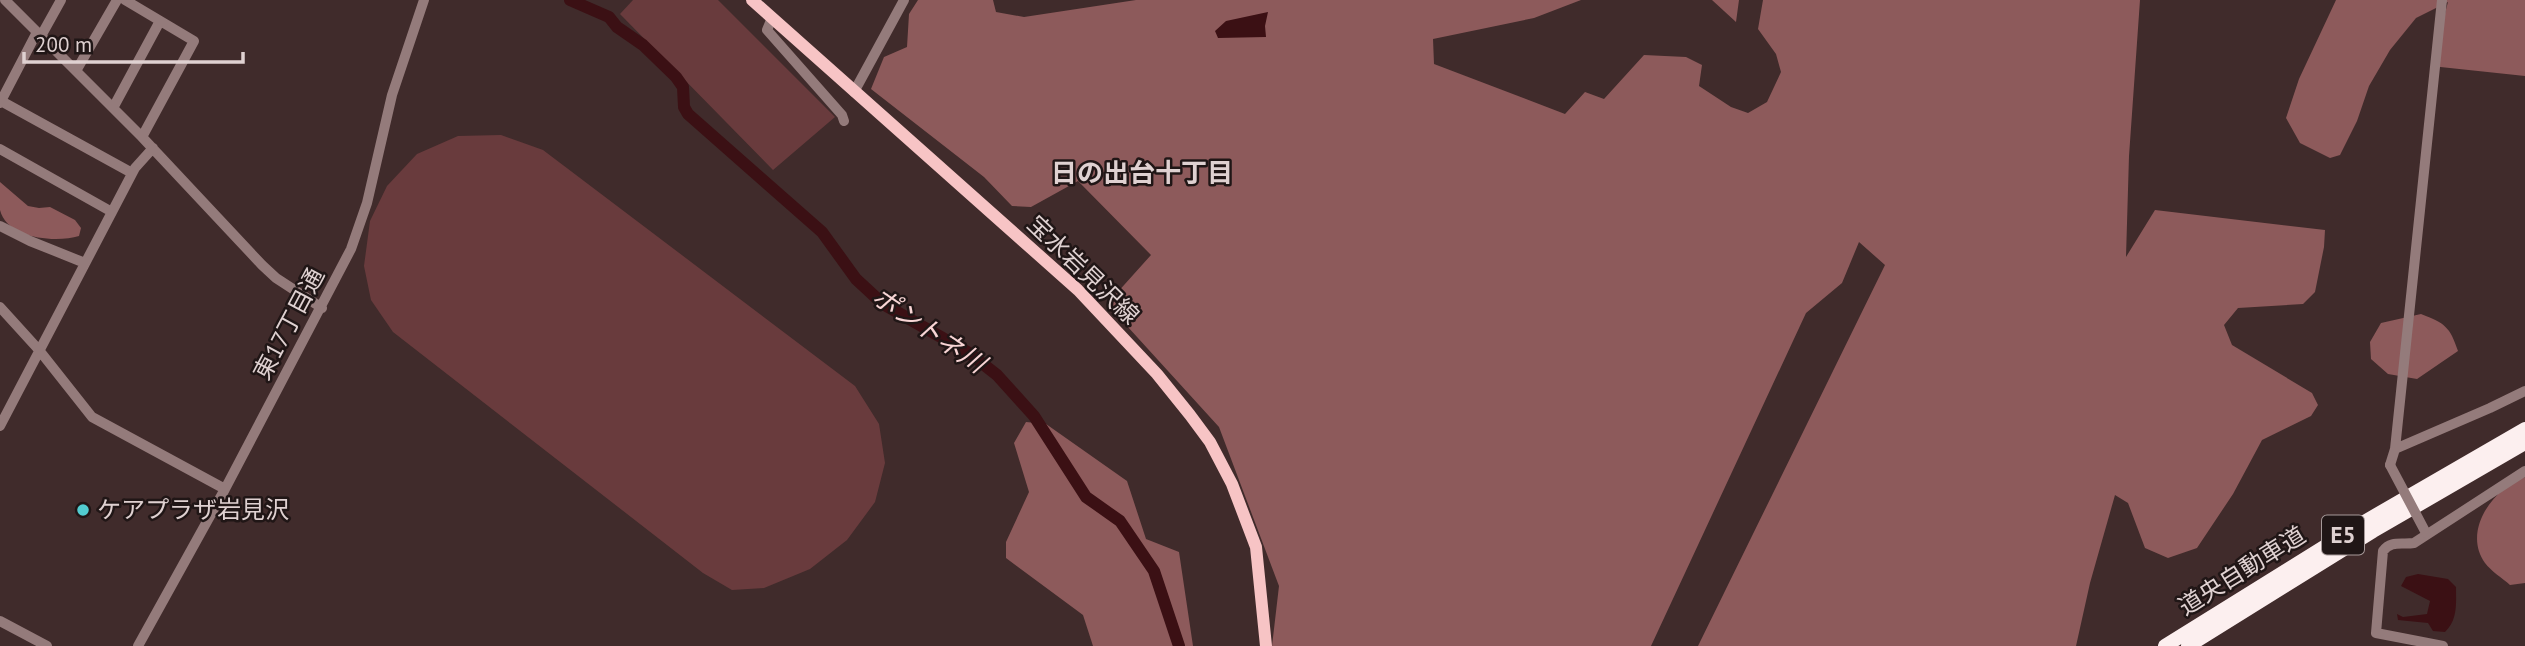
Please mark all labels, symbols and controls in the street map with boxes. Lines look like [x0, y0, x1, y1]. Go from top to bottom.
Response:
scale bar [24, 21, 243, 65]
text: 200 m [35, 31, 92, 58]
district label: 日の出台十丁目 [1051, 156, 1233, 189]
street label: 宝水岩見沢線 [1021, 208, 1146, 331]
street label: 東17丁目通 [246, 263, 331, 385]
water label: ポントネ川 [866, 280, 995, 381]
place label: ケアプラザ岩見沢 [97, 494, 289, 525]
marker: ケアプラザ岩見沢 [75, 502, 91, 518]
road number: E5 [2322, 516, 2364, 554]
street label: 道央自動車道 [2172, 519, 2311, 622]

